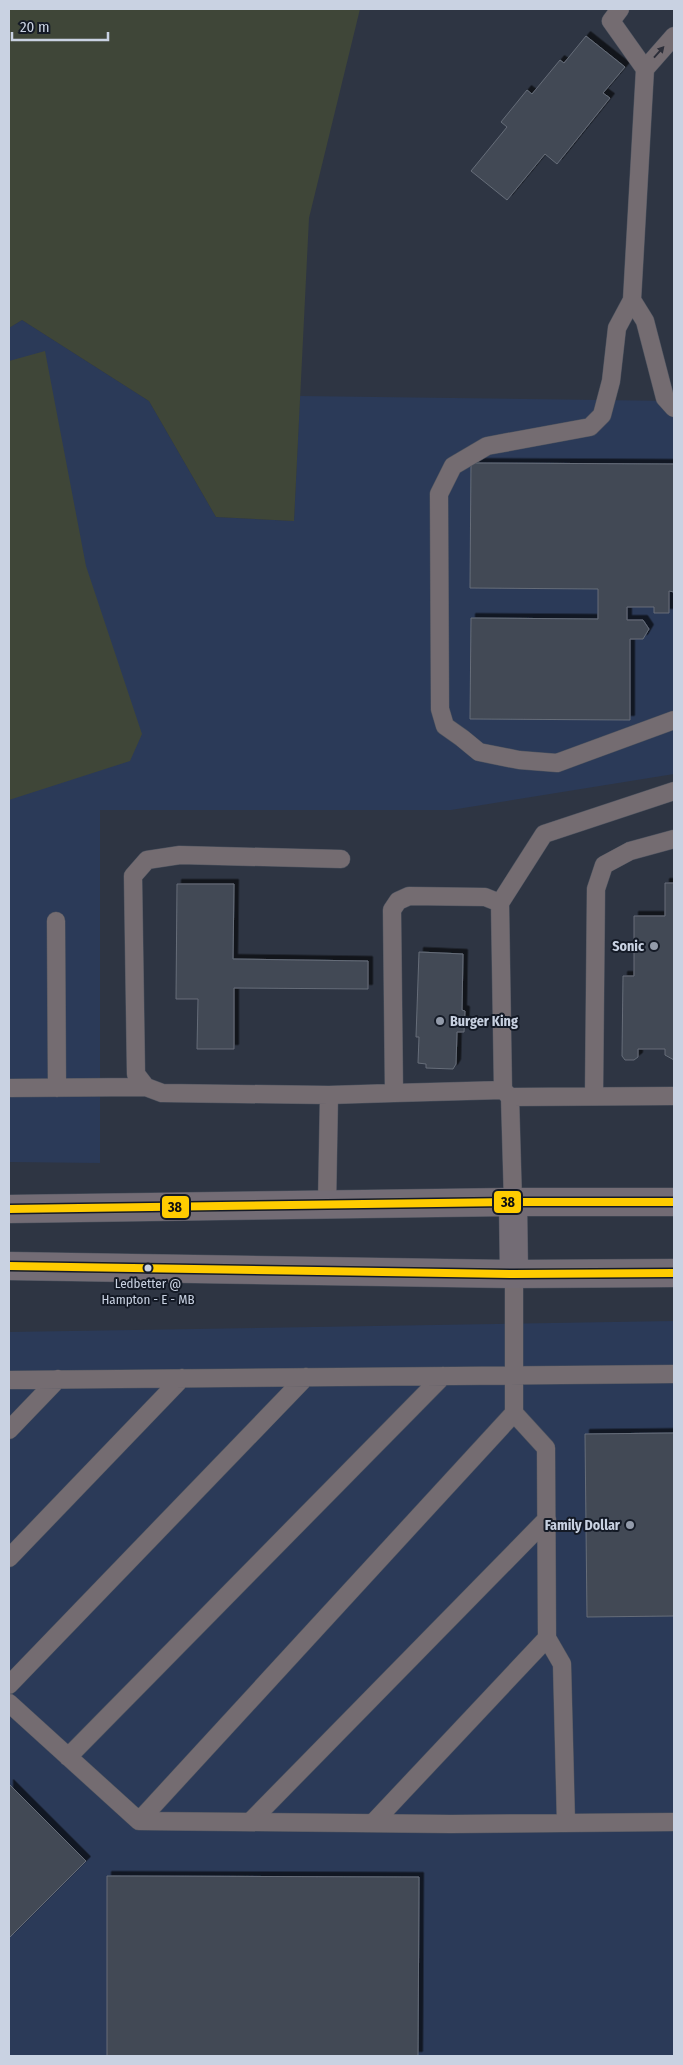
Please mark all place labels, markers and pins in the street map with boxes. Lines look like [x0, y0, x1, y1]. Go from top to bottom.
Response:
place label: Sonic [612, 938, 645, 955]
marker: Sonic [648, 940, 660, 952]
place label: Burger King [450, 1013, 518, 1030]
marker: Burger King [434, 1015, 446, 1027]
marker: Ledbetter @ Hampton - E - MB [143, 1263, 153, 1273]
place label: Ledbetter @ Hampton - E - MB [101, 1276, 195, 1307]
place label: Family Dollar [545, 1517, 621, 1534]
marker: Family Dollar [624, 1519, 636, 1531]

